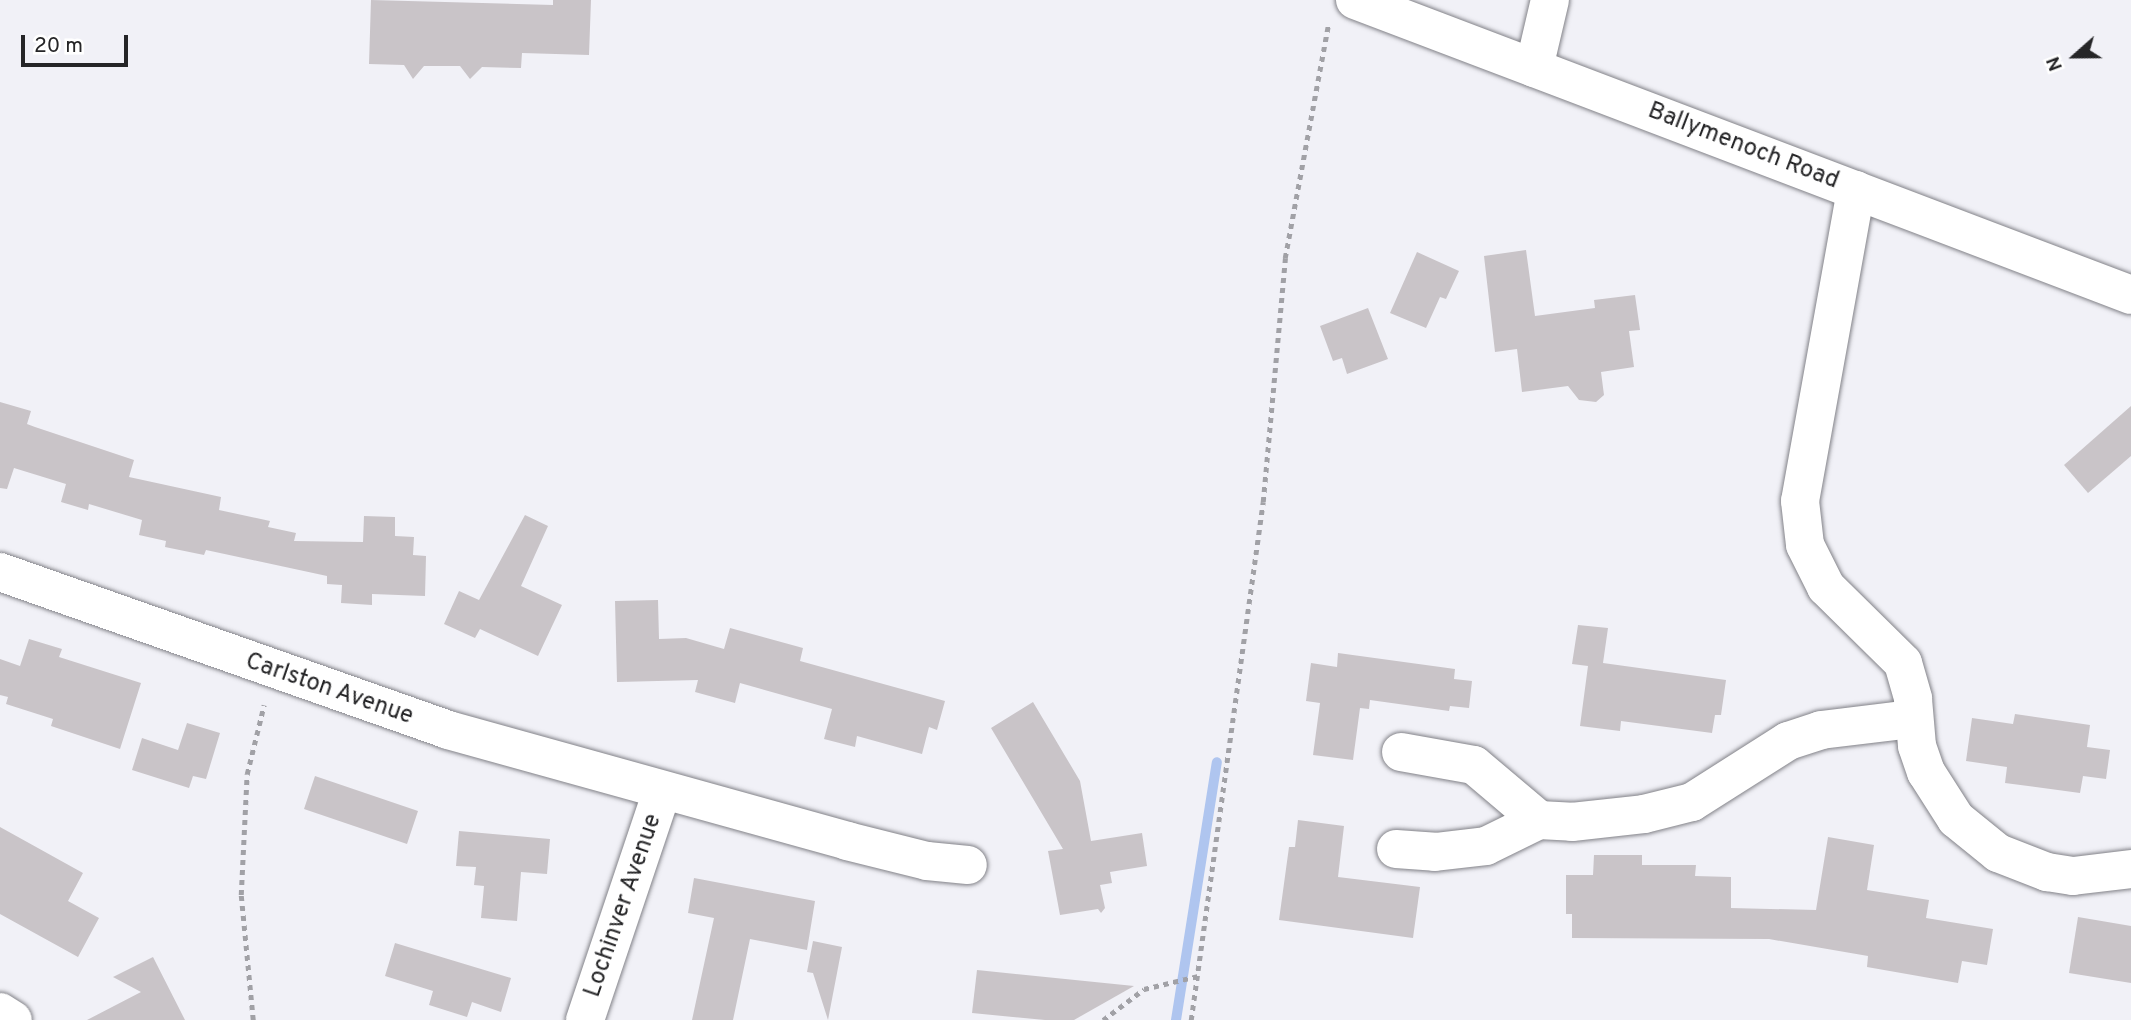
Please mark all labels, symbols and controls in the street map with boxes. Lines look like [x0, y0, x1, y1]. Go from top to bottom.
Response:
scale bar [24, 21, 131, 65]
north arrow [2040, 21, 2110, 91]
text: 20 m [34, 33, 83, 60]
text: N [2042, 53, 2069, 74]
street label: Ballymenoch Road [1643, 97, 1843, 197]
street label: Carlston Avenue [241, 648, 417, 732]
street label: Lochinver Avenue [579, 810, 669, 1002]

